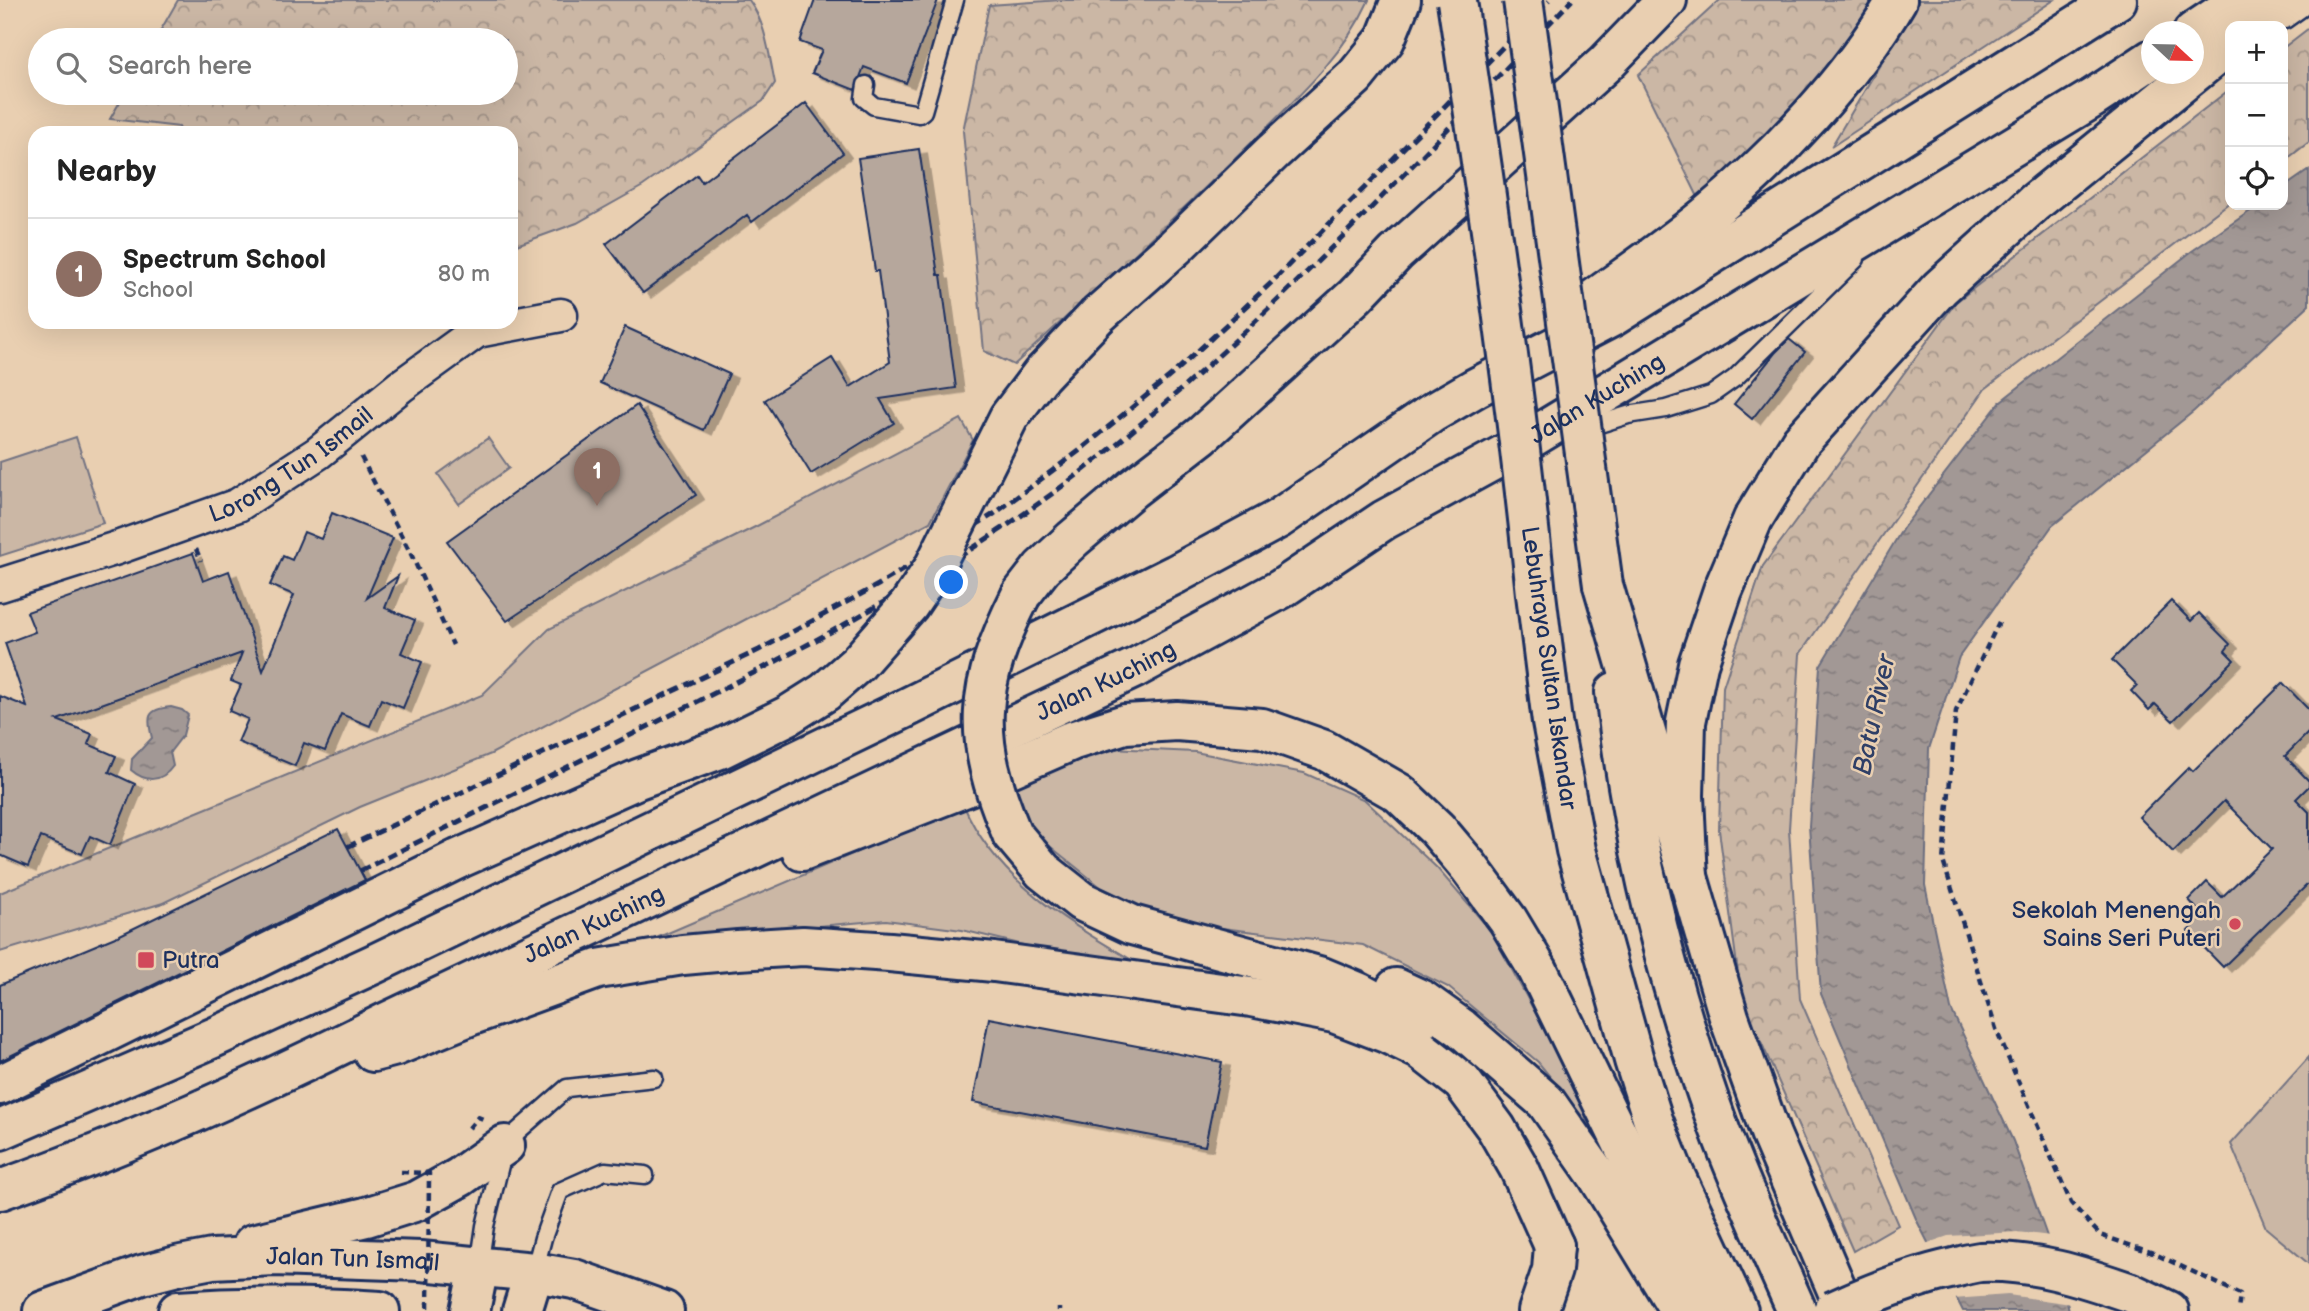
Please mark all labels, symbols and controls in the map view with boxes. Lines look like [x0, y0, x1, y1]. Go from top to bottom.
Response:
north arrow [2141, 21, 2204, 84]
map controls [2225, 21, 2288, 210]
button: + [2225, 21, 2288, 84]
search box [28, 28, 518, 105]
icon: search [52, 48, 90, 86]
text: Search here [108, 51, 252, 82]
button: − [2225, 84, 2288, 147]
button: locate [2225, 147, 2288, 210]
text: Nearby [56, 154, 156, 190]
text: Spectrum School [123, 245, 326, 276]
text: 1 [74, 260, 84, 288]
text: 80 m [438, 260, 490, 288]
text: School [123, 276, 193, 304]
street label: Jalan Kuching [1524, 347, 1669, 450]
street label: Lorong Tun Ismail [205, 400, 379, 529]
pin: 1 [574, 448, 620, 506]
street label: Lebuhraya Sultan Iskandar [1515, 524, 1583, 812]
your location [934, 565, 968, 599]
street label: Jalan Kuching [1031, 634, 1181, 727]
water label: Batu River [1847, 651, 1903, 778]
street label: Jalan Kuching [519, 879, 669, 970]
place label: Sekolah Menengah Sains Seri Puteri [2012, 896, 2221, 953]
marker: Sekolah Menengah Sains Seri Puteri [2227, 916, 2243, 932]
place label: Putra [162, 946, 220, 975]
marker: Putra [136, 950, 156, 970]
street label: Jalan Tun Ismail [265, 1241, 441, 1277]

